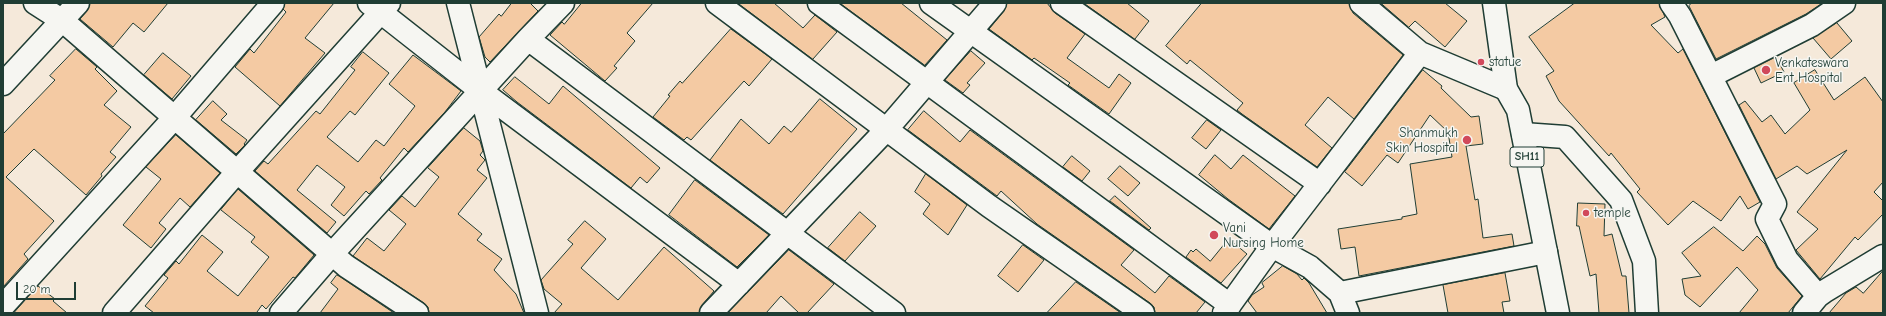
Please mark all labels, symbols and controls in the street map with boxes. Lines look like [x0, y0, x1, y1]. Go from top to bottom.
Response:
place label: statue [1489, 54, 1521, 70]
place label: Venkateswara Ent Hospital [1775, 55, 1849, 86]
marker: statue [1476, 57, 1486, 67]
marker: Venkateswara Ent Hospital [1760, 64, 1772, 76]
place label: Shanmukh Skin Hospital [1386, 125, 1458, 156]
marker: Shanmukh Skin Hospital [1461, 134, 1473, 146]
road number: SH11 [1510, 147, 1544, 167]
place label: temple [1594, 205, 1631, 221]
marker: temple [1581, 208, 1591, 218]
place label: Vani Nursing Home [1223, 220, 1304, 251]
marker: Vani Nursing Home [1208, 229, 1220, 241]
scale bar [18, 274, 78, 300]
text: 20 m [23, 282, 51, 296]

